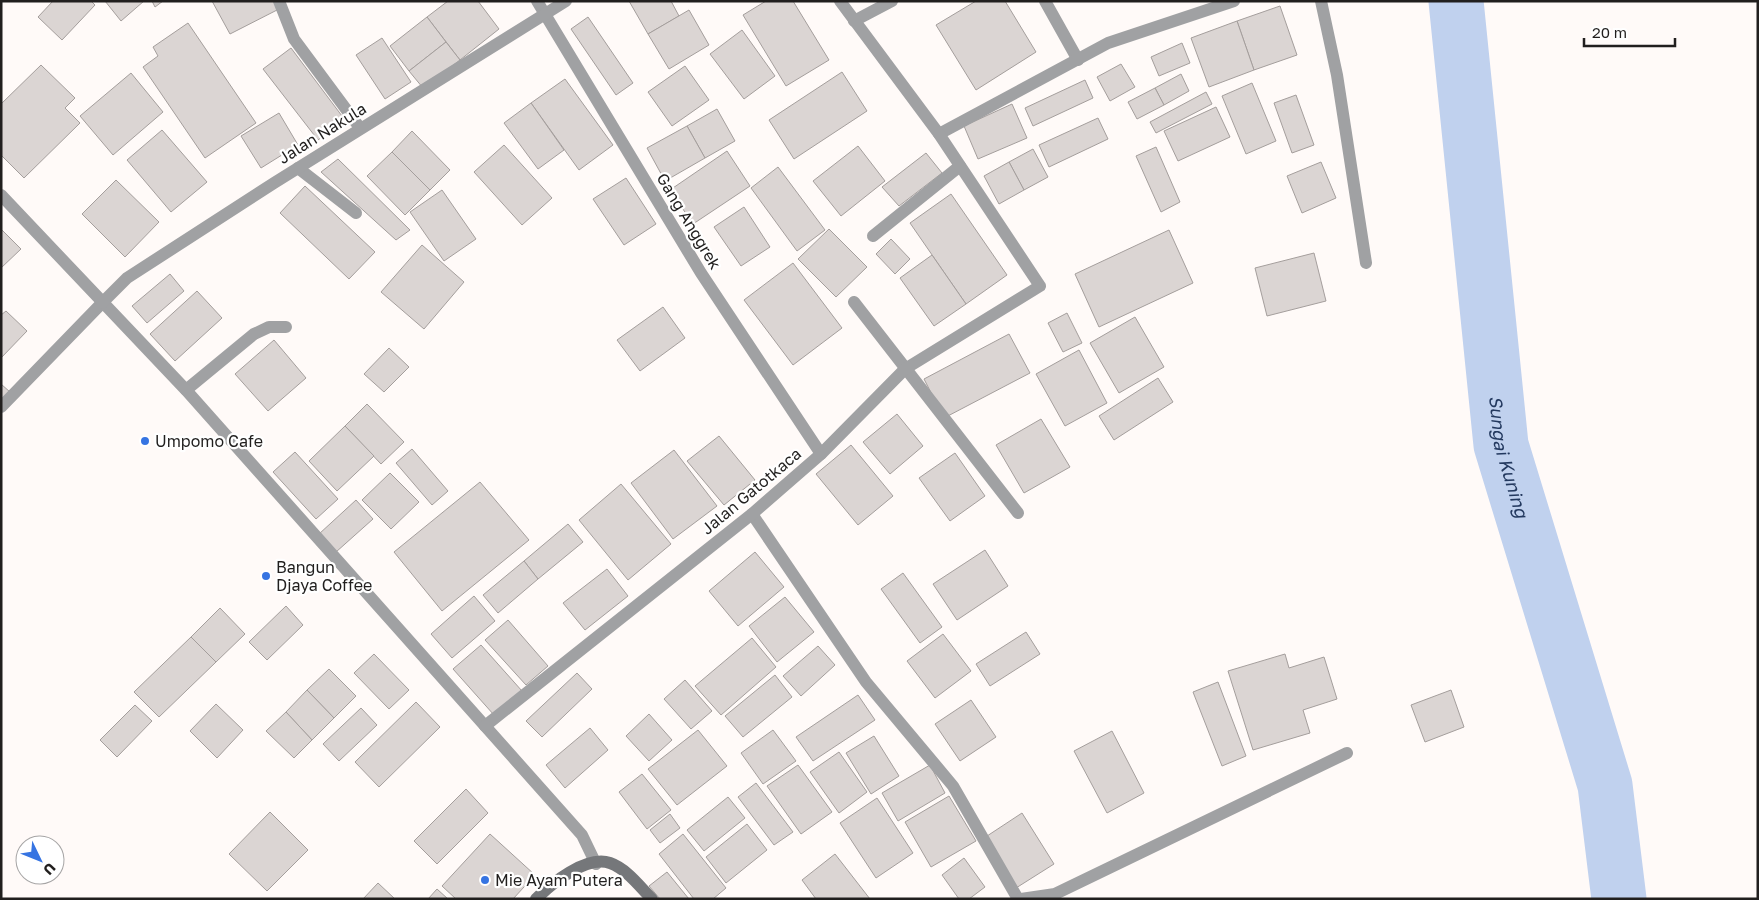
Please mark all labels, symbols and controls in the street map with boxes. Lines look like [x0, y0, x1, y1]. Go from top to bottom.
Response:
scale bar [1584, 15, 1675, 47]
text: 20 m [1592, 23, 1627, 41]
street label: Jalan Nakula [274, 98, 370, 168]
street label: Gang Anggrek [652, 169, 726, 273]
water label: Sungai Kuning [1485, 394, 1534, 522]
place label: Umpomo Cafe [155, 431, 263, 451]
marker: Umpomo Cafe [139, 435, 151, 447]
street label: Jalan Gatotkaca [697, 443, 805, 539]
place label: Bangun Djaya Coffee [276, 557, 372, 595]
marker: Bangun Djaya Coffee [260, 570, 272, 582]
north arrow [15, 835, 65, 885]
text: U [40, 860, 60, 879]
place label: Mie Ayam Putera [495, 870, 623, 890]
marker: Mie Ayam Putera [479, 874, 491, 886]

